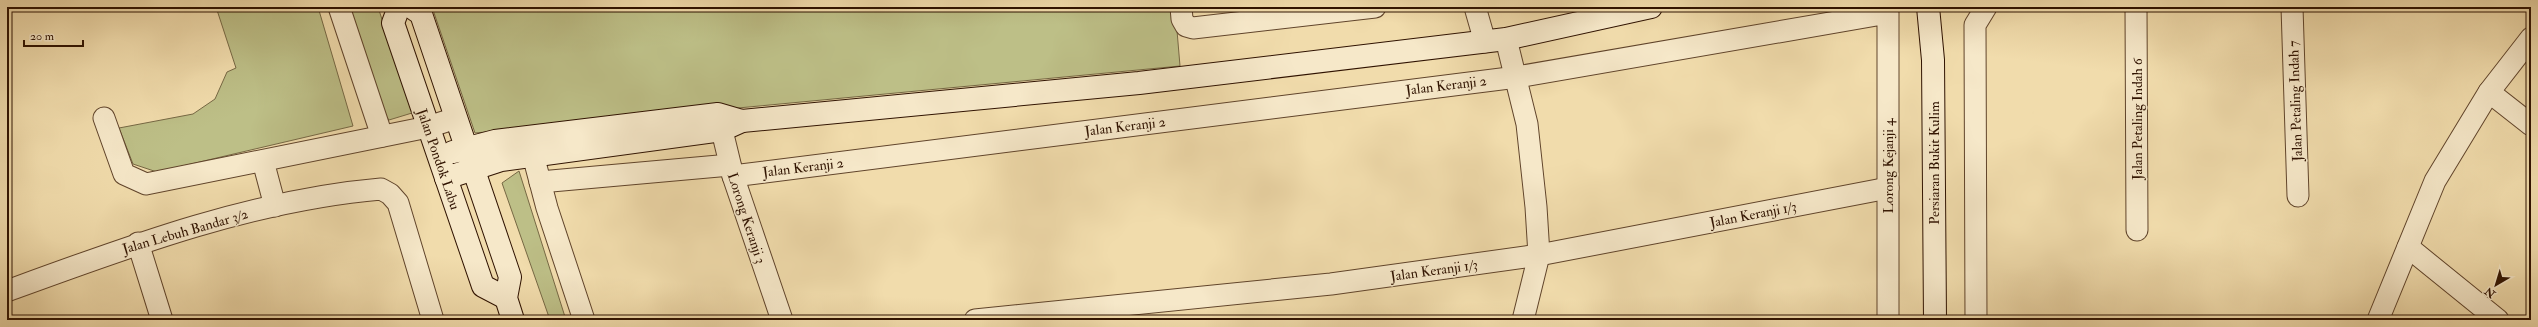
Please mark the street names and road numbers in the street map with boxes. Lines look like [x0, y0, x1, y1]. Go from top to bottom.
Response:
street label: Jalan Petaling Indah 7 [2285, 40, 2306, 163]
street label: Jalan Petaling Indah 6 [2129, 57, 2146, 181]
street label: Jalan Keranji 2 [1404, 72, 1487, 99]
street label: Persiaran Bukit Kulim [1926, 101, 1943, 225]
street label: Jalan Pondok Labu [413, 106, 464, 212]
street label: Jalan Keranji 2 [1083, 113, 1166, 140]
street label: Lorong Kejanji 4 [1880, 117, 1897, 214]
street label: Jalan Keranji 2 [761, 154, 844, 181]
street label: Lorong Keranji 3 [724, 170, 769, 266]
street label: Jalan Keranji 1/3 [1707, 198, 1798, 231]
street label: Jalan Lebuh Bandar 3/2 [119, 205, 250, 258]
street label: Jalan Keranji 1/3 [1388, 256, 1479, 285]

